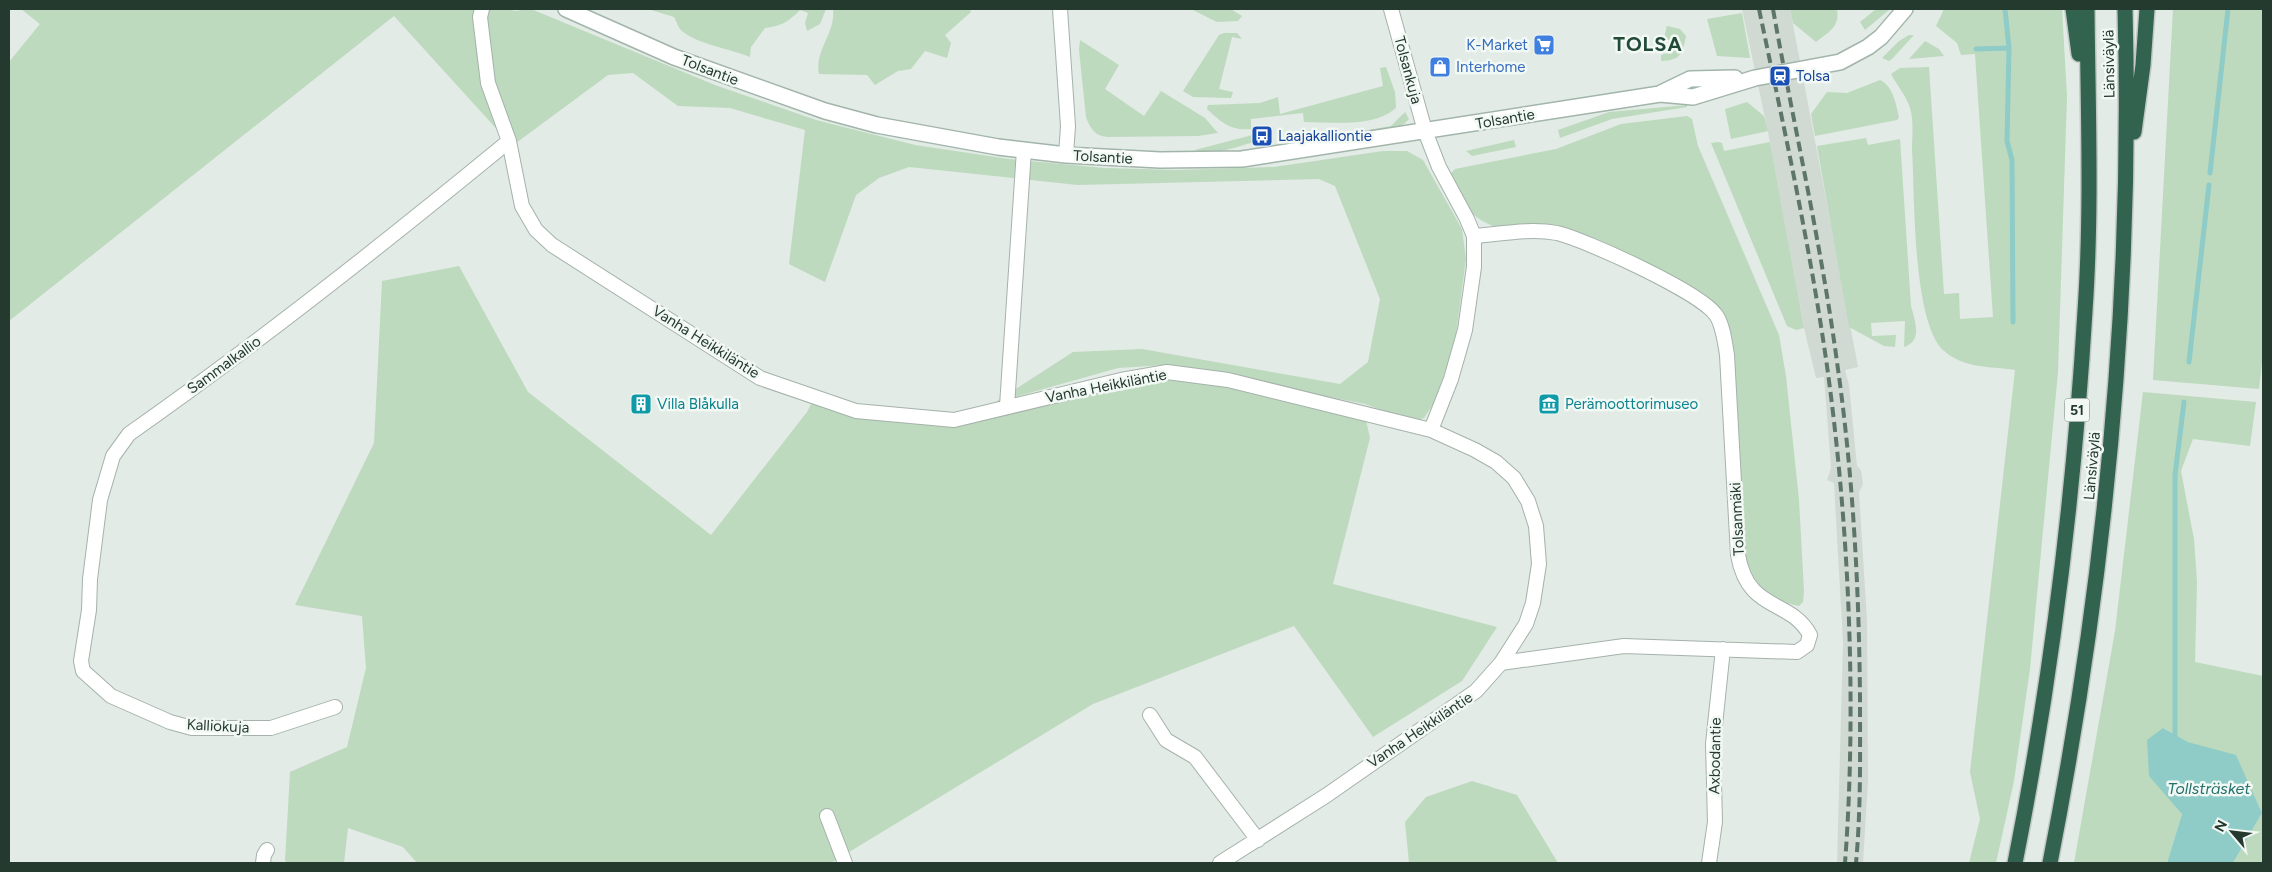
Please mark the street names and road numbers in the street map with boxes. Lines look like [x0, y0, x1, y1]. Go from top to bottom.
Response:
street label: Länsiväylä [2099, 30, 2119, 98]
street label: Tolsankuja [1390, 34, 1426, 106]
street label: Tolsantie [679, 51, 741, 89]
street label: Tolsantie [1474, 105, 1536, 133]
street label: Tolsantie [1073, 146, 1133, 168]
street label: Vanha Heikkiläntie [649, 302, 763, 382]
street label: Sammalkallio [184, 332, 265, 398]
street label: Vanha Heikkiläntie [1044, 365, 1168, 407]
road number: 51 [2064, 398, 2090, 422]
street label: Länsiväylä [2080, 431, 2104, 501]
street label: Tolsanmäki [1726, 482, 1748, 556]
street label: Vanha Heikkiläntie [1364, 688, 1476, 772]
street label: Kalliokuja [186, 715, 250, 737]
street label: Axbodantie [1705, 717, 1725, 795]

